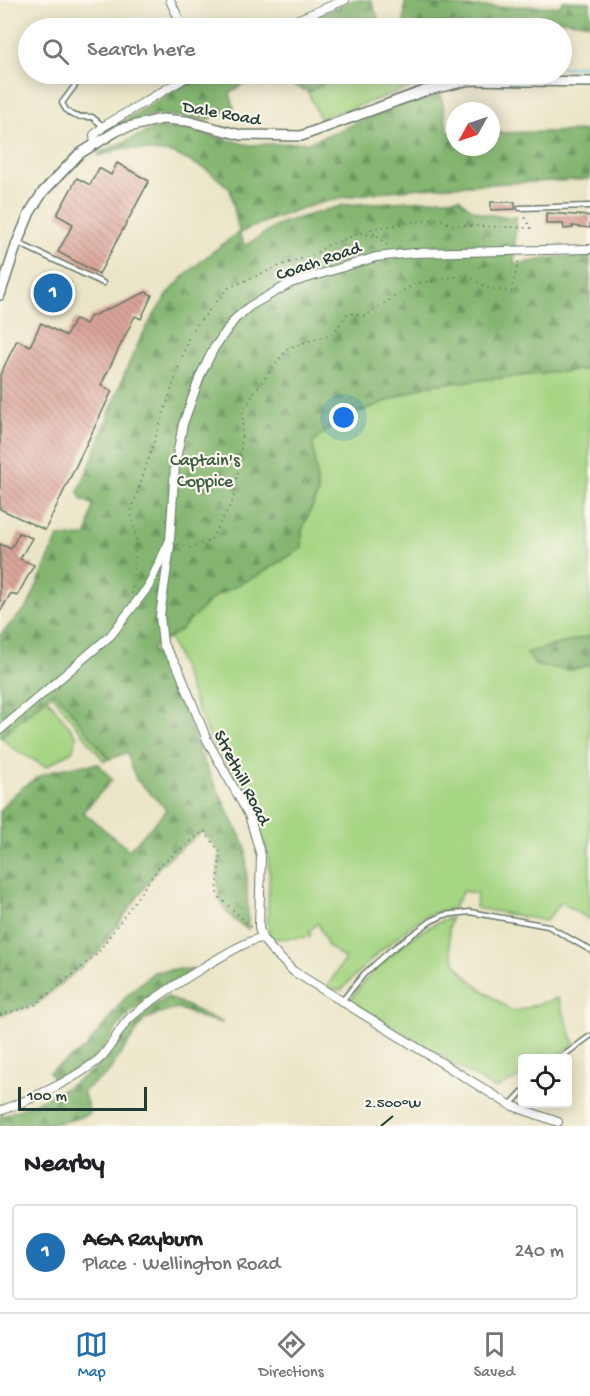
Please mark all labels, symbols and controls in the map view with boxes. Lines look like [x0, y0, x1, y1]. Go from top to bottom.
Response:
search box [18, 18, 572, 84]
icon: search [39, 35, 72, 68]
text: Search here [87, 38, 195, 64]
street label: Dale Road [180, 97, 263, 132]
north arrow [446, 102, 500, 156]
street label: Coach Road [274, 238, 365, 287]
pin: 1 [34, 270, 72, 316]
your location [329, 403, 358, 432]
park label: Captain's Coppice [170, 451, 241, 493]
street label: Strethill Road [208, 727, 274, 830]
map controls [518, 1054, 572, 1108]
button: locate [518, 1054, 572, 1108]
scale bar [18, 1084, 147, 1112]
text: 100 m [27, 1088, 67, 1107]
text: 2.500°W [365, 1095, 421, 1113]
text: Nearby [24, 1150, 105, 1181]
text: AGA Rayburn [83, 1228, 203, 1254]
text: 1 [41, 1241, 50, 1264]
text: 240 m [514, 1241, 564, 1264]
text: Place · Wellington Road [83, 1254, 280, 1277]
tab: Map [75, 1328, 108, 1383]
tab: Directions [258, 1328, 324, 1383]
tab: Saved [474, 1328, 515, 1383]

